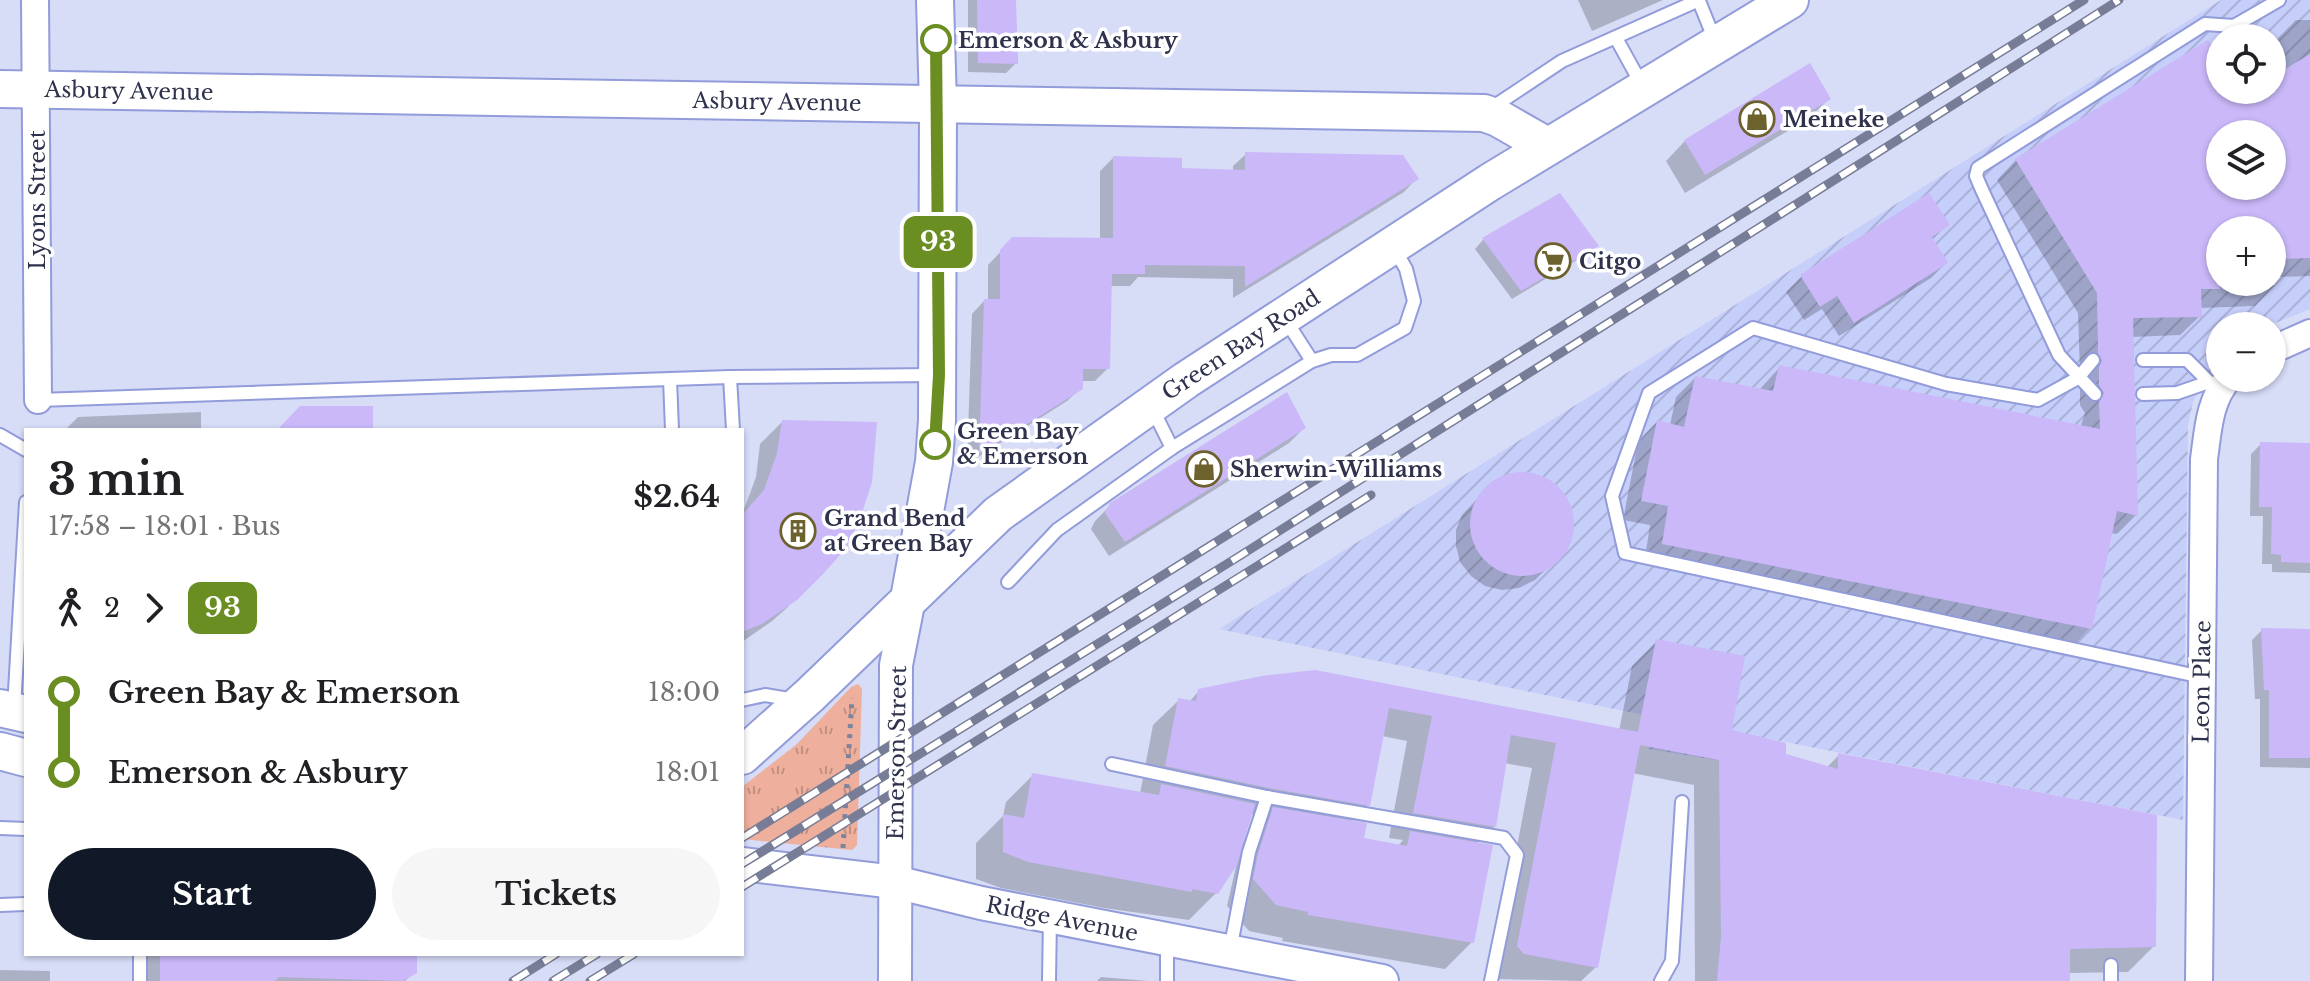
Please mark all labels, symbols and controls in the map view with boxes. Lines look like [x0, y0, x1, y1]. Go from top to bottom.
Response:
map controls [2206, 24, 2286, 392]
button: locate [2206, 24, 2286, 104]
marker: Emerson & Asbury [921, 25, 951, 55]
place label: Emerson & Asbury [958, 27, 1179, 54]
street label: Asbury Avenue [43, 76, 214, 106]
street label: Asbury Avenue [691, 87, 862, 117]
shop icon: Meineke [1738, 100, 1776, 138]
place label: Meineke [1783, 106, 1884, 133]
button: layers [2206, 120, 2286, 200]
street label: Lyons Street [24, 129, 51, 270]
line badge: 93 [902, 216, 974, 268]
button: + [2206, 216, 2286, 296]
text: 93 [920, 224, 956, 259]
supermarket icon: Citgo [1534, 242, 1572, 280]
place label: Citgo [1579, 248, 1641, 275]
street label: Green Bay Road [1157, 284, 1325, 406]
button: − [2206, 312, 2286, 392]
place label: Green Bay & Emerson [957, 418, 1088, 470]
marker: Green Bay & Emerson [920, 429, 950, 459]
shop icon: Sherwin-Williams [1185, 450, 1223, 488]
text: 3 min [48, 452, 184, 507]
place label: Sherwin-Williams [1230, 456, 1442, 483]
text: $2.64 [634, 478, 720, 515]
place label: Grand Bend at Green Bay [824, 505, 973, 557]
text: 17:58 – 18:01 · Bus [48, 510, 281, 542]
building icon: Grand Bend at Green Bay [779, 512, 817, 550]
icon: walk [48, 586, 92, 630]
icon: forward [132, 586, 176, 630]
text: 93 [204, 590, 241, 625]
text: 2 [104, 592, 120, 624]
street label: Leon Place [2187, 620, 2217, 744]
street label: Emerson Street [882, 665, 912, 841]
text: Green Bay & Emerson [108, 674, 460, 711]
text: 18:00 [648, 676, 720, 708]
text: Emerson & Asbury [108, 754, 408, 791]
text: 18:01 [655, 756, 720, 788]
button: Start [48, 848, 376, 940]
button: Tickets [392, 848, 720, 940]
street label: Ridge Avenue [984, 891, 1140, 947]

